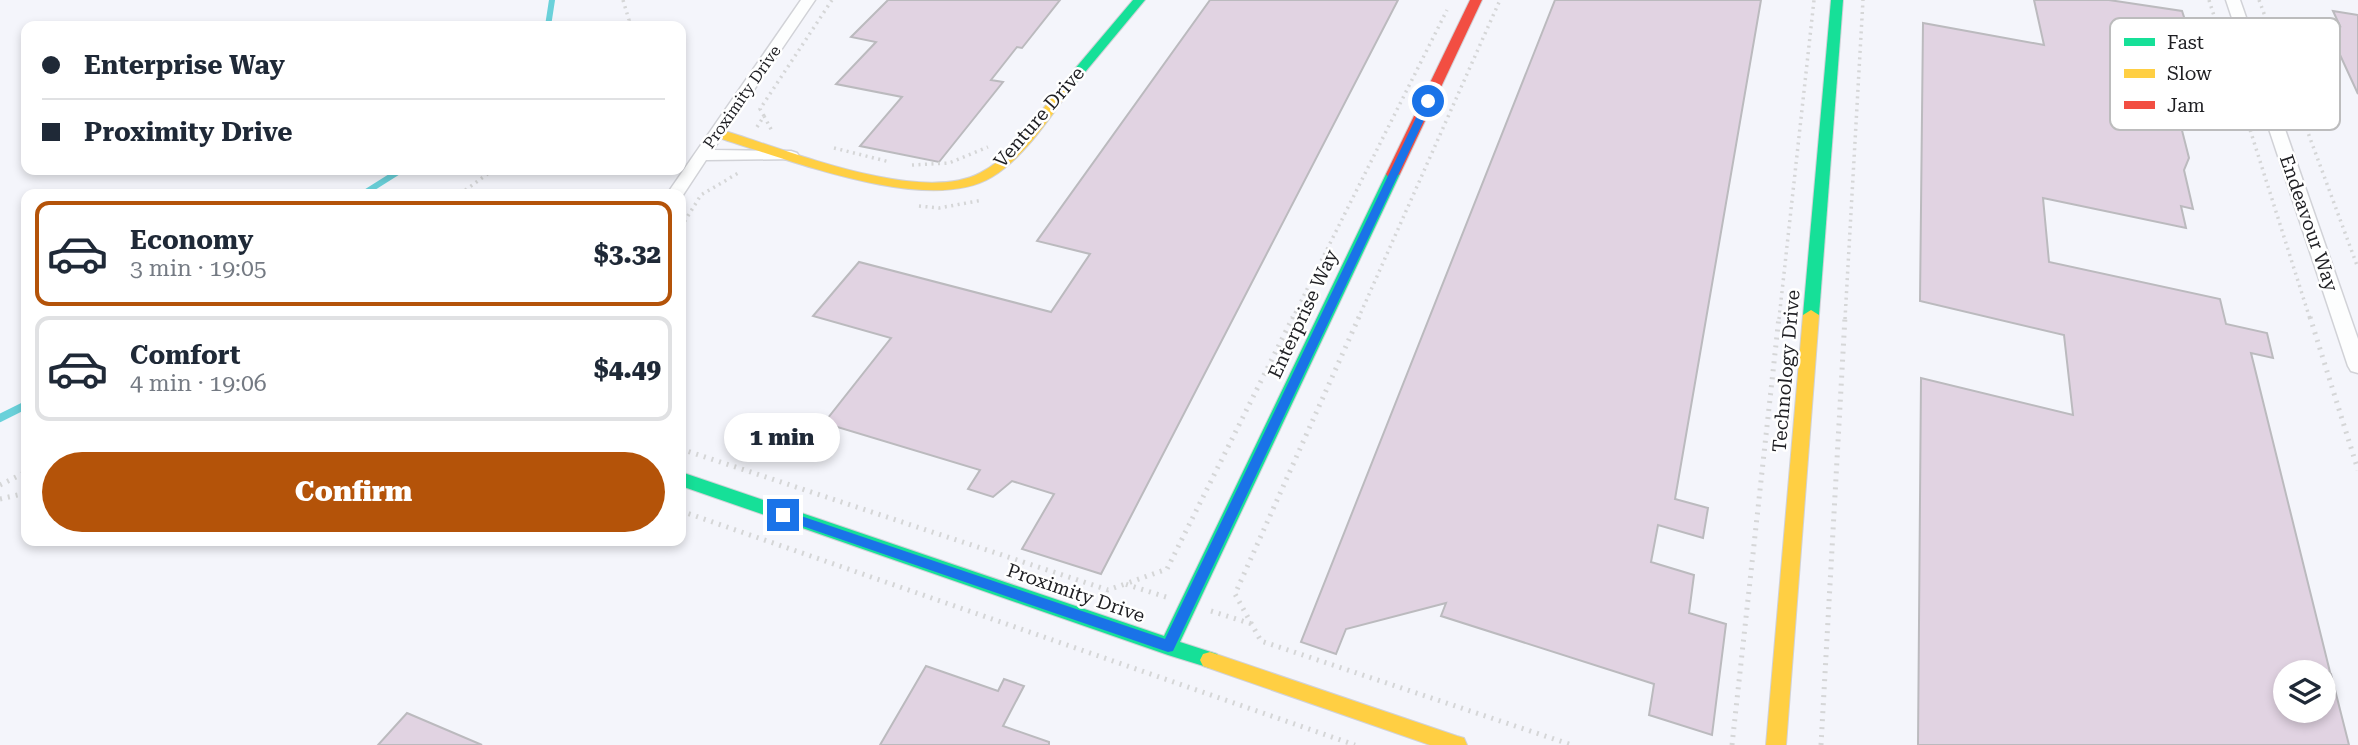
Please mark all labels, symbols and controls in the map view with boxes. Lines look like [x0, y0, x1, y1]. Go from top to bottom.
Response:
legend [2110, 18, 2340, 130]
text: Fast [2167, 31, 2204, 54]
street label: Proximity Drive [699, 42, 785, 152]
text: Enterprise Way [84, 50, 285, 80]
street label: Venture Drive [989, 62, 1089, 172]
text: Slow [2167, 62, 2212, 85]
route start [1412, 85, 1444, 117]
text: Jam [2167, 94, 2205, 117]
text: Proximity Drive [84, 117, 293, 147]
street label: Endeavour Way [2275, 152, 2343, 295]
icon: car [46, 222, 109, 285]
text: Economy [130, 225, 253, 255]
text: $3.32 [594, 239, 661, 269]
street label: Enterprise Way [1263, 245, 1343, 382]
text: 3 min · 19:05 [130, 255, 267, 282]
street label: Technology Drive [1767, 289, 1805, 453]
icon: car [46, 337, 109, 400]
text: Comfort [130, 340, 240, 370]
text: $4.49 [594, 354, 661, 384]
text: 4 min · 19:06 [130, 370, 267, 397]
callout: 1 min [725, 414, 841, 462]
text: 1 min [750, 424, 814, 451]
button: Confirm [42, 452, 665, 532]
route end [767, 499, 799, 531]
street label: Proximity Drive [1004, 559, 1148, 627]
map controls [2273, 660, 2336, 723]
button: layers [2273, 660, 2336, 723]

